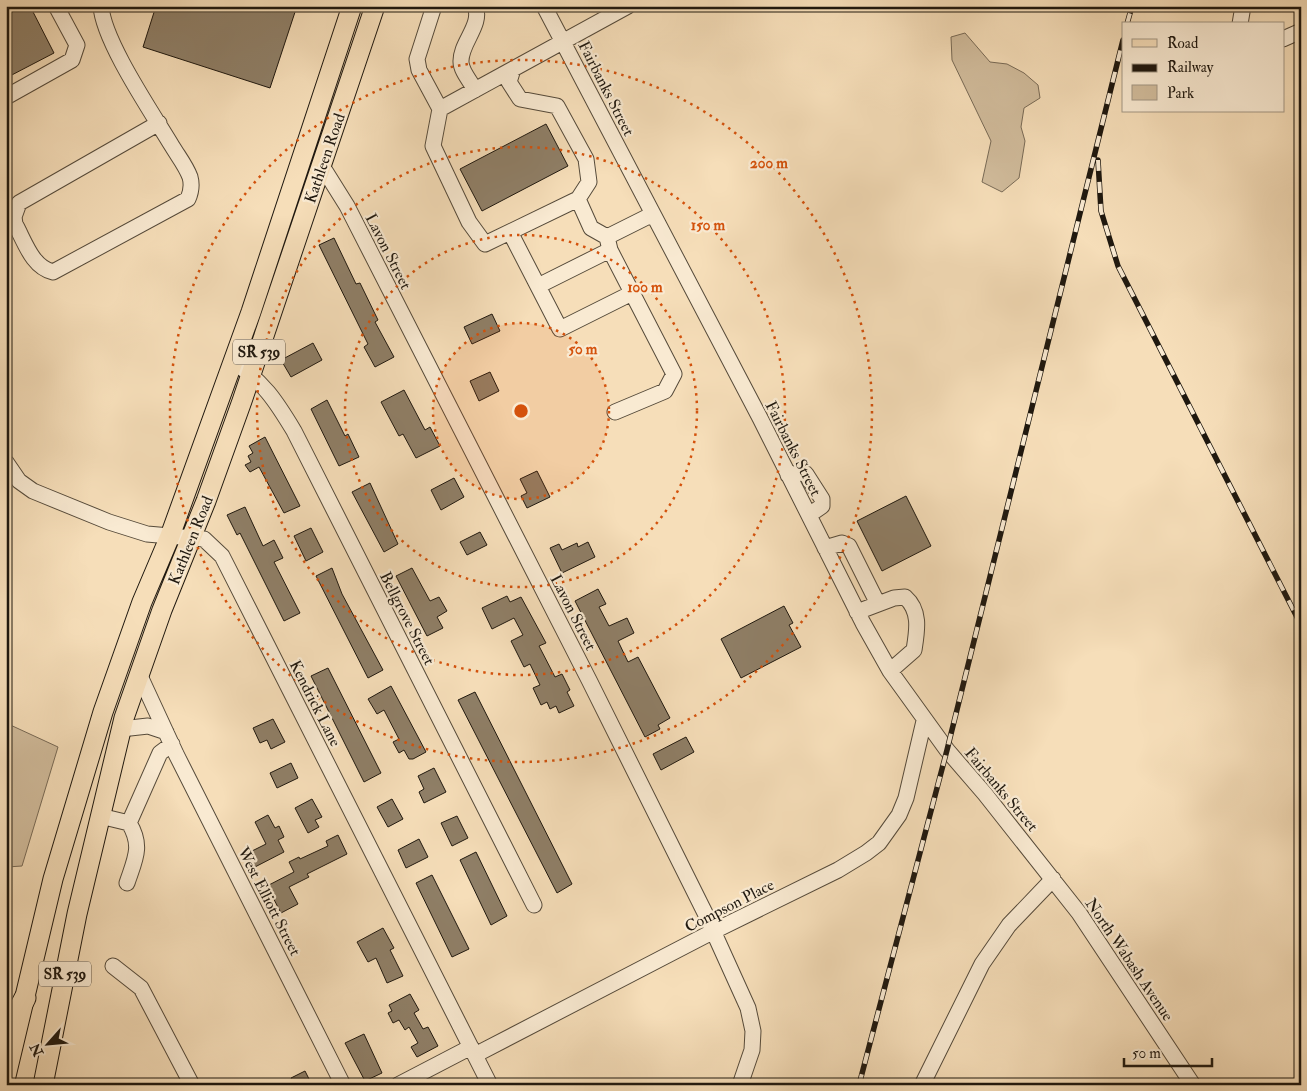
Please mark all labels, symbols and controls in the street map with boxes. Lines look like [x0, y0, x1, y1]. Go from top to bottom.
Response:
legend [1122, 22, 1284, 112]
text: Road [1167, 34, 1199, 53]
street label: Fairbanks Street [574, 38, 639, 139]
text: Railway [1167, 58, 1214, 77]
text: Park [1167, 84, 1194, 103]
street label: Kathleen Road [300, 111, 350, 206]
text: 200 m [750, 154, 788, 173]
street label: Lavon Street [360, 210, 416, 293]
text: 150 m [691, 216, 725, 235]
text: 100 m [627, 278, 663, 297]
road number: SR 539 [233, 340, 285, 364]
text: 50 m [569, 340, 598, 359]
street label: Fairbanks Street [761, 398, 826, 499]
centre of rings [512, 402, 530, 420]
street label: Kathleen Road [164, 493, 218, 588]
street label: Bellgrove Street [375, 568, 439, 668]
street label: Lavon Street [545, 571, 601, 654]
street label: Kendrick Lane [285, 657, 346, 750]
street label: Fairbanks Street [960, 743, 1042, 836]
street label: West Elliott Street [233, 843, 305, 959]
street label: Compson Place [681, 875, 778, 938]
street label: North Wabash Avenue [1081, 894, 1178, 1025]
road number: SR 539 [39, 962, 91, 986]
north arrow [22, 1018, 72, 1068]
scale bar [1124, 1036, 1212, 1068]
text: N [26, 1040, 48, 1060]
text: 50 m [1132, 1044, 1161, 1063]

